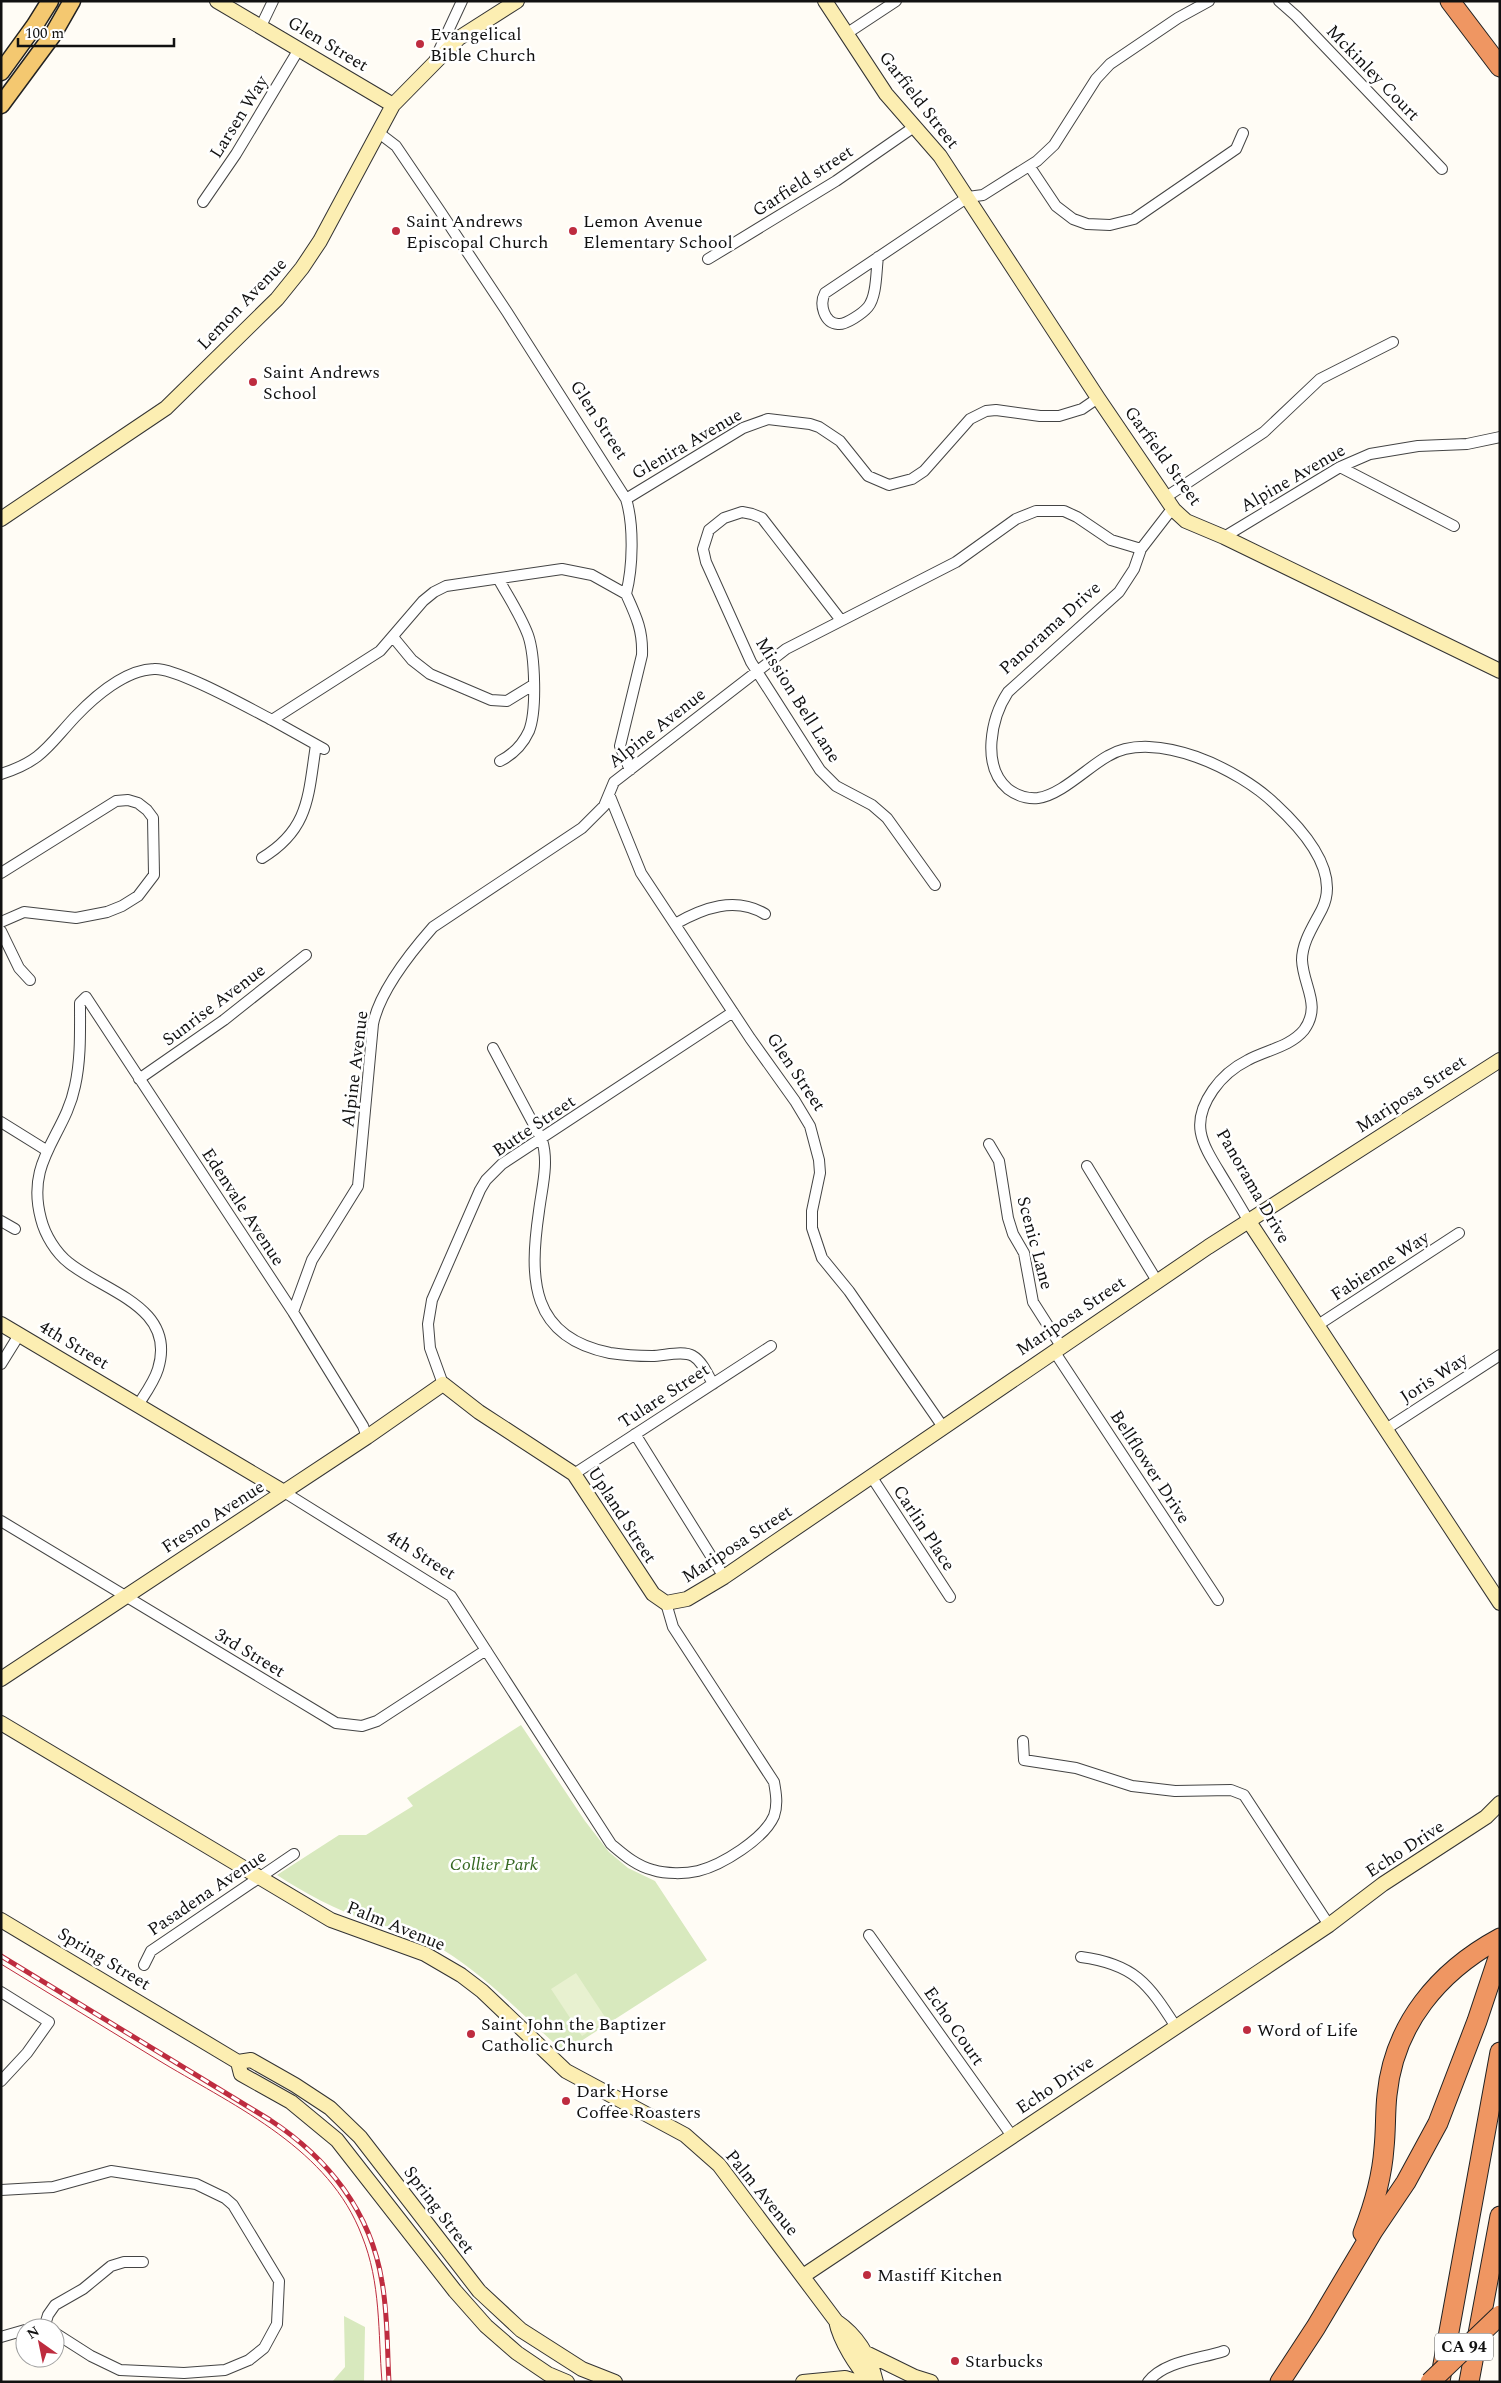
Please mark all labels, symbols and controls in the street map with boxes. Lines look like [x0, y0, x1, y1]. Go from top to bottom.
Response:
street label: Glen Street [282, 9, 374, 79]
scale bar [18, 15, 174, 47]
street label: Mckinley Court [1320, 19, 1426, 127]
place label: Evangelical Bible Church [430, 21, 536, 69]
text: 100 m [25, 22, 64, 45]
marker: Evangelical Bible Church [414, 38, 426, 50]
street label: Garfield Street [872, 45, 966, 155]
street label: Larsen Way [203, 69, 276, 164]
street label: Garfield street [747, 138, 859, 224]
place label: Saint Andrews Episcopal Church [406, 208, 548, 256]
place label: Lemon Avenue Elementary School [583, 208, 733, 256]
marker: Saint Andrews Episcopal Church [390, 225, 402, 237]
marker: Lemon Avenue Elementary School [567, 225, 579, 237]
street label: Lemon Avenue [191, 252, 293, 356]
place label: Saint Andrews School [263, 359, 380, 407]
street label: Glen Street [563, 375, 635, 465]
marker: Saint Andrews School [247, 376, 259, 388]
street label: Glenira Avenue [627, 401, 747, 487]
street label: Garfield Street [1118, 401, 1208, 511]
street label: Alpine Avenue [1235, 437, 1351, 519]
street label: Panorama Drive [993, 575, 1107, 681]
street label: Mission Bell Lane [748, 632, 848, 768]
street label: Alpine Avenue [602, 681, 712, 775]
street label: Sunrise Avenue [157, 957, 271, 1053]
street label: Alpine Avenue [334, 1009, 376, 1129]
street label: Glen Street [760, 1027, 832, 1117]
street label: Mariposa Street [1350, 1048, 1472, 1140]
street label: Butte Street [487, 1088, 581, 1164]
street label: Panorama Drive [1209, 1123, 1297, 1249]
street label: Edenvale Avenue [195, 1143, 291, 1271]
street label: Scenic Lane [1010, 1193, 1060, 1293]
street label: Fabienne Way [1325, 1223, 1436, 1308]
street label: Mariposa Street [1011, 1269, 1131, 1363]
street label: 4th Street [34, 1313, 114, 1377]
street label: Joris Way [1395, 1345, 1474, 1410]
street label: Tulare Street [613, 1356, 715, 1436]
street label: Bellflower Drive [1103, 1405, 1197, 1529]
street label: Upland Street [581, 1461, 663, 1569]
street label: Fresno Avenue [156, 1473, 270, 1561]
street label: Carlin Place [886, 1480, 962, 1576]
street label: Mariposa Street [676, 1498, 798, 1590]
street label: 4th Street [381, 1523, 461, 1587]
street label: 3rd Street [210, 1621, 290, 1685]
street label: Echo Drive [1360, 1813, 1450, 1885]
street label: Pasadena Avenue [142, 1843, 272, 1943]
park label: Collier Park [450, 1851, 539, 1878]
street label: Palm Avenue [342, 1894, 450, 1958]
street label: Spring Street [52, 1921, 156, 1997]
street label: Echo Court [917, 1981, 991, 2071]
place label: Saint John the Baptizer Catholic Church [481, 2011, 666, 2059]
place label: Word of Life [1257, 2017, 1358, 2044]
marker: Word of Life [1241, 2024, 1253, 2036]
marker: Saint John the Baptizer Catholic Church [465, 2028, 477, 2040]
street label: Echo Drive [1011, 2049, 1099, 2121]
place label: Dark Horse Coffee Roasters [576, 2078, 701, 2126]
marker: Dark Horse Coffee Roasters [560, 2095, 572, 2107]
street label: Palm Avenue [719, 2144, 805, 2242]
street label: Spring Street [397, 2160, 481, 2260]
place label: Mastiff Kitchen [877, 2262, 1003, 2289]
marker: Mastiff Kitchen [861, 2269, 873, 2281]
north arrow [15, 2318, 65, 2368]
text: N [23, 2321, 44, 2344]
road number: CA 94 [1435, 2334, 1493, 2360]
place label: Starbucks [965, 2348, 1043, 2375]
marker: Starbucks [949, 2355, 961, 2367]

